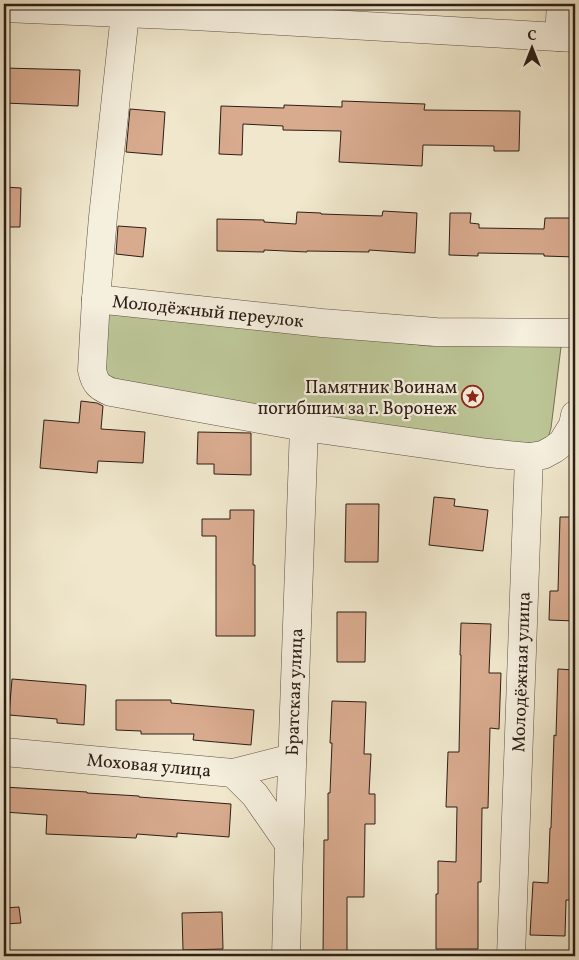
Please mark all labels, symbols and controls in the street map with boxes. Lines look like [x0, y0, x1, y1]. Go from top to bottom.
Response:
north arrow [506, 22, 556, 72]
text: С [527, 27, 537, 46]
street label: Молодёжный переулок [111, 290, 305, 335]
place label: Памятник Воинам погибшим за г. Воронеж [258, 376, 457, 422]
place icon: Памятник Воинам погибшим за г. Воронеж [461, 385, 485, 409]
street label: Молодёжная улица [507, 591, 538, 753]
street label: Братская улица [281, 628, 310, 756]
street label: Моховая улица [86, 749, 212, 784]

